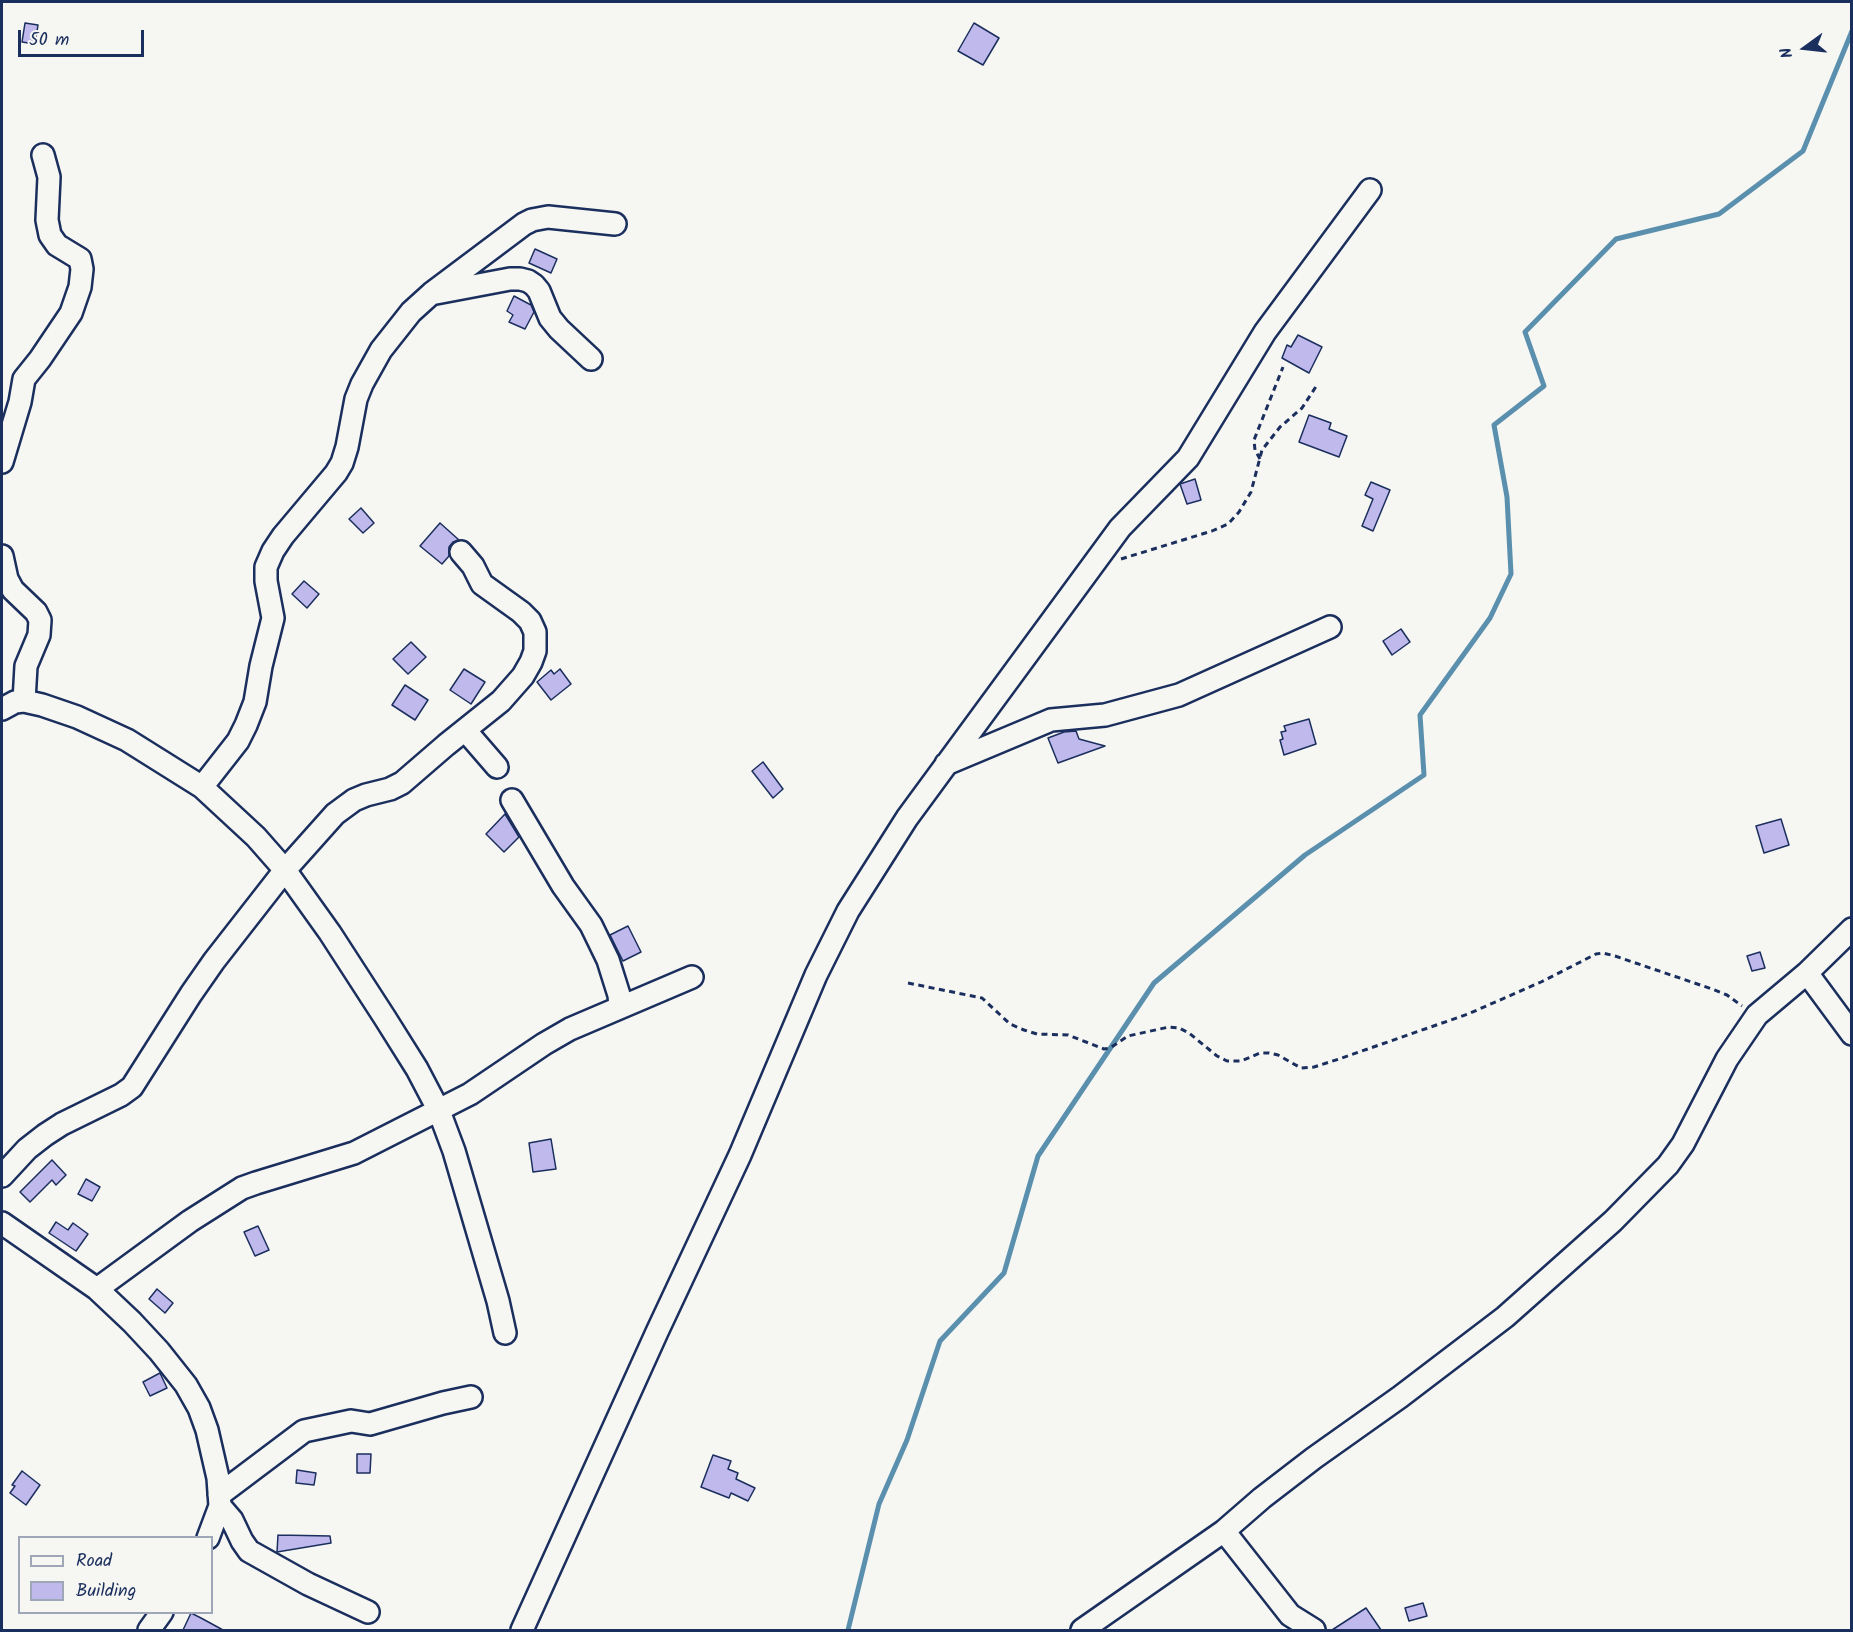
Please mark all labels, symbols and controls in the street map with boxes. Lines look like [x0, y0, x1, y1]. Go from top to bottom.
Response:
scale bar [21, 18, 147, 56]
north arrow [1775, 18, 1835, 78]
text: 50 m [29, 26, 69, 55]
text: N [1774, 45, 1801, 61]
legend [18, 1536, 213, 1614]
text: Road [76, 1547, 112, 1576]
text: Building [76, 1577, 136, 1606]

